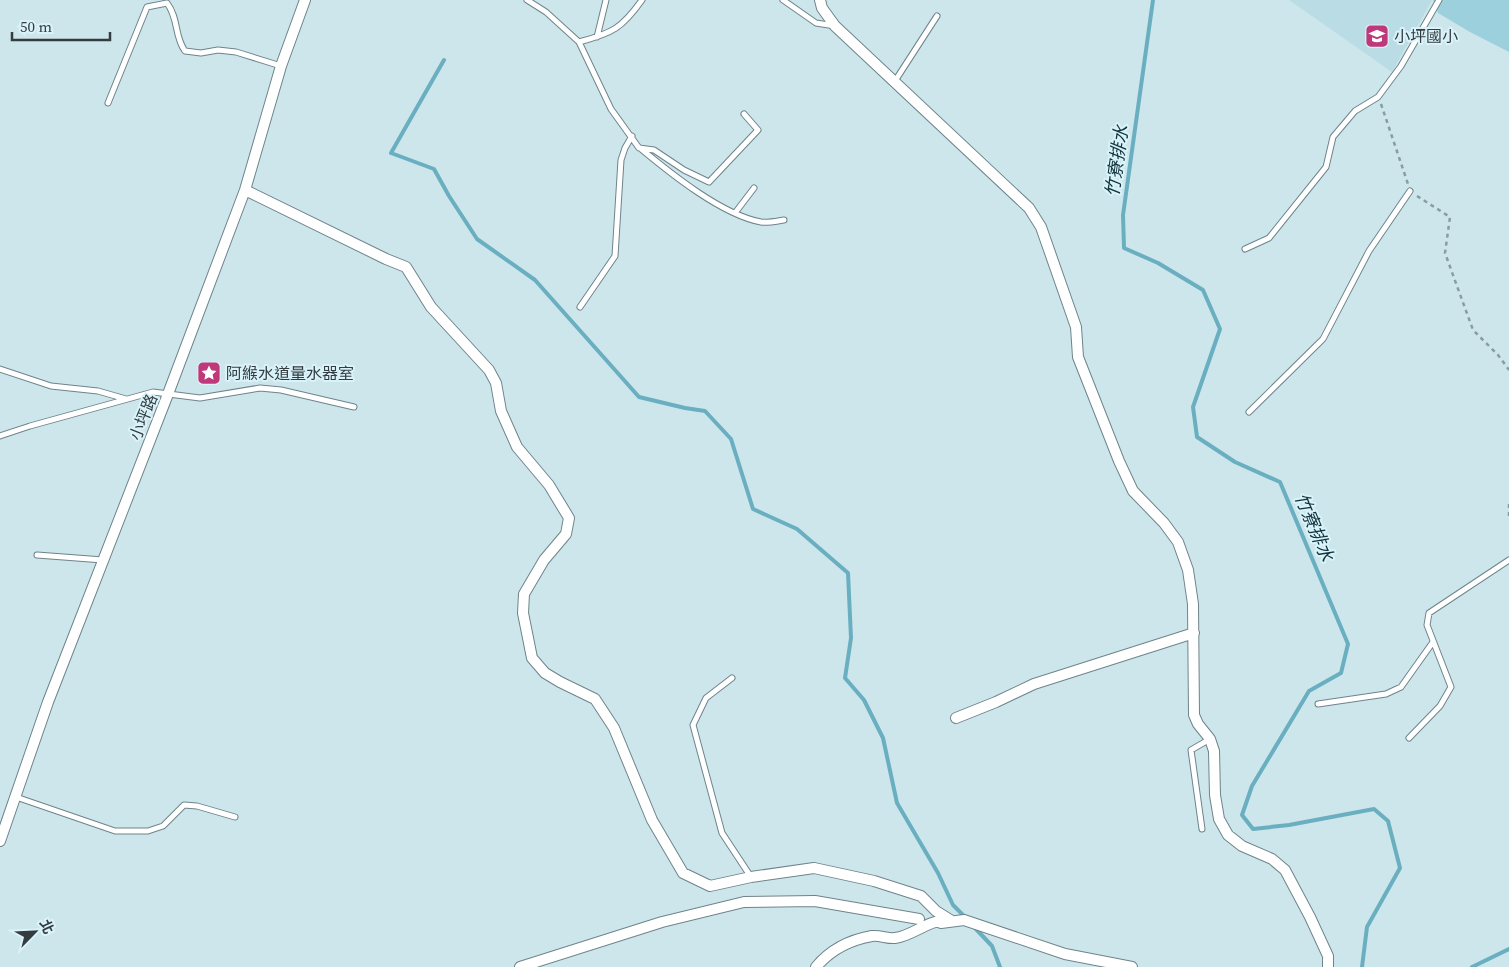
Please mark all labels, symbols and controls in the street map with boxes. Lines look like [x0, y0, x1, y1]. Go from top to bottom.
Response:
scale bar [12, 10, 110, 42]
text: 50 m [20, 16, 52, 37]
school or university icon: 小坪國小 [1364, 23, 1390, 49]
place label: 小坪國小 [1394, 25, 1458, 47]
water label: 竹寮排水 [1099, 123, 1134, 198]
place icon: 阿緱水道量水器室 [196, 360, 222, 386]
place label: 阿緱水道量水器室 [226, 362, 354, 384]
street label: 小坪路 [124, 391, 162, 443]
water label: 竹寮排水 [1289, 489, 1340, 566]
north arrow [10, 907, 60, 957]
text: 北 [35, 916, 59, 937]

